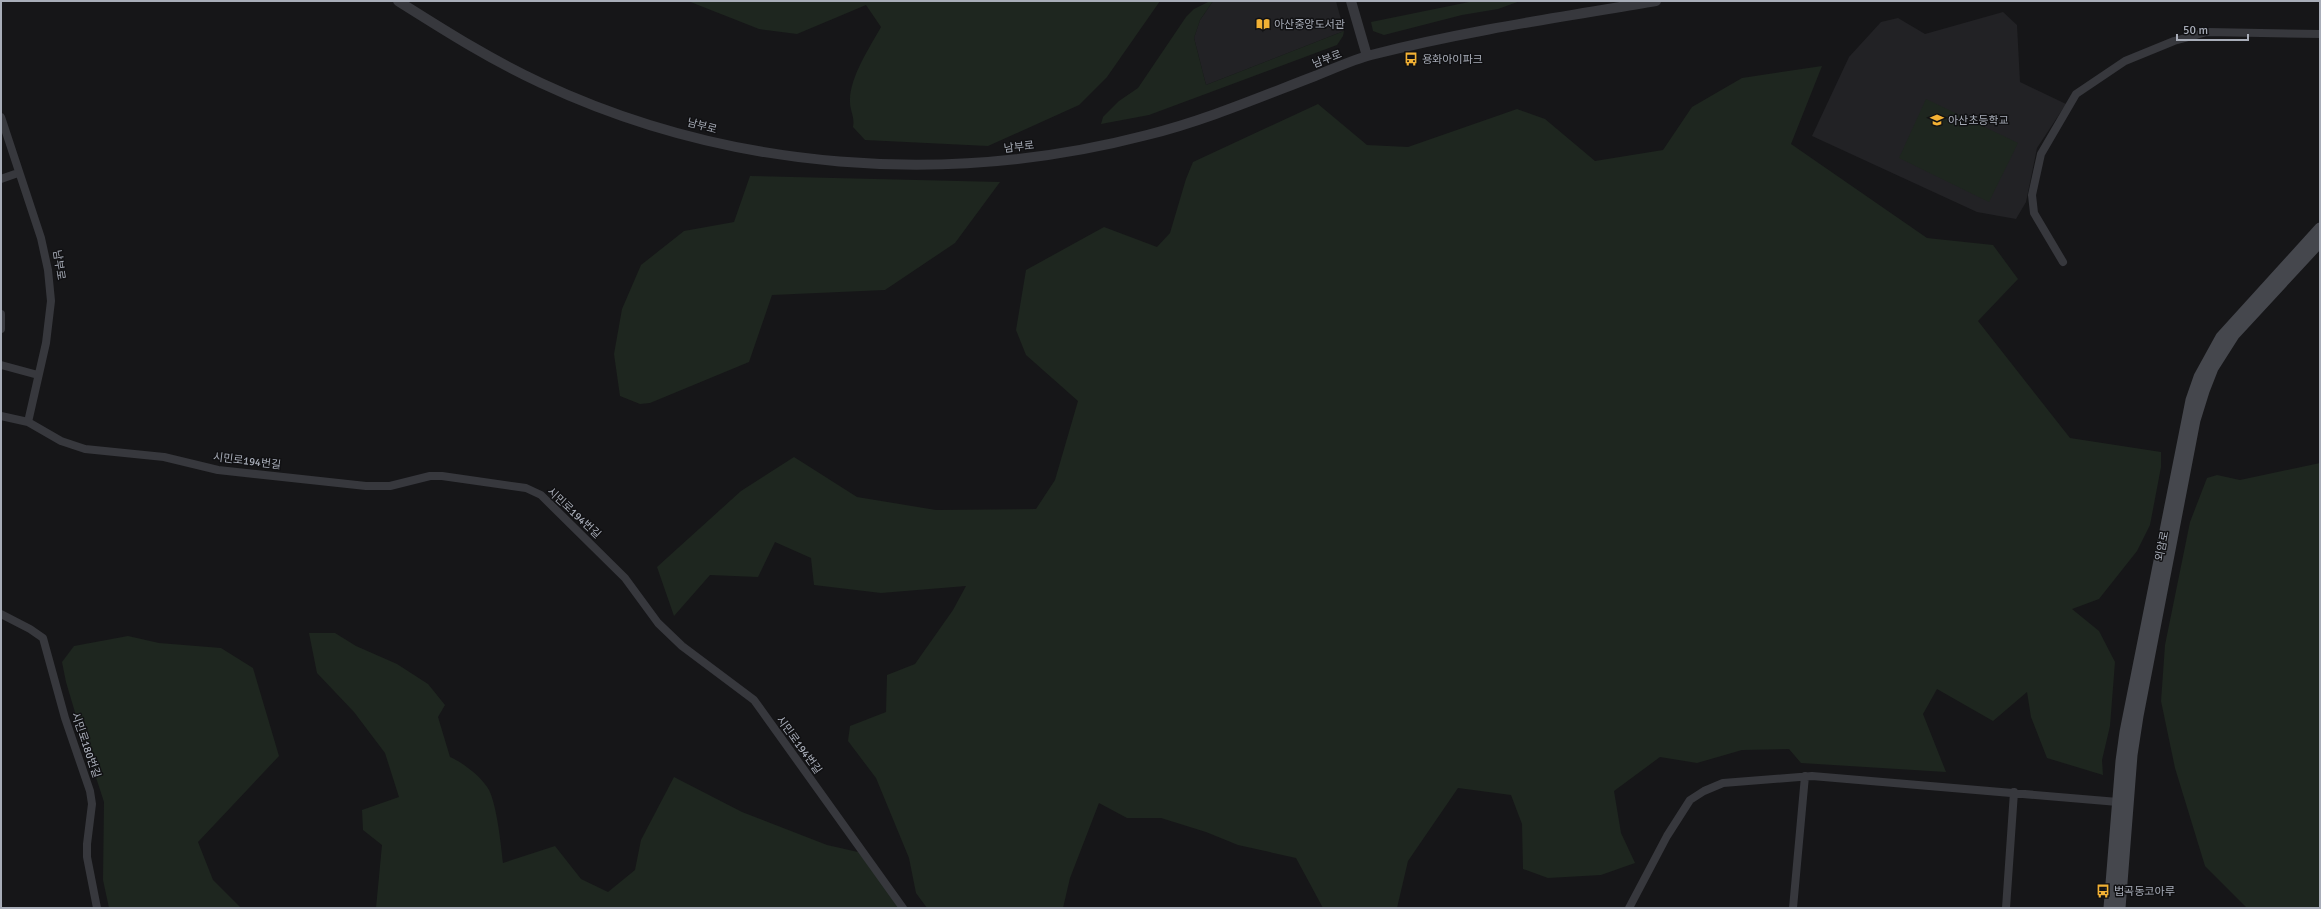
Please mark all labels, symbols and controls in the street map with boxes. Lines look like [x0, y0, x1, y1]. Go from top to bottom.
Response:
library icon: 아산중앙도서관 [1255, 16, 1271, 32]
scale bar [2177, 16, 2248, 42]
place label: 아산중앙도서관 [1274, 18, 1345, 31]
text: 50 m [2183, 23, 2208, 38]
street label: 남부로 [1310, 47, 1344, 71]
bus stop icon: 용화아이파크 [1403, 51, 1419, 67]
place label: 용화아이파크 [1422, 53, 1483, 66]
school or university icon: 아산초등학교 [1929, 112, 1945, 128]
place label: 아산초등학교 [1948, 114, 2009, 127]
street label: 남부로 [686, 116, 718, 136]
street label: 남부로 [1003, 139, 1035, 155]
street label: 남부로 [50, 249, 68, 281]
street label: 시민로194번길 [212, 450, 282, 472]
street label: 시민로194번길 [545, 485, 603, 541]
street label: 외암로 [2153, 530, 2171, 562]
street label: 시민로180번길 [69, 711, 103, 779]
street label: 시민로194번길 [774, 714, 824, 776]
bus stop icon: 법곡동코아루 [2095, 883, 2111, 899]
place label: 법곡동코아루 [2114, 885, 2175, 898]

